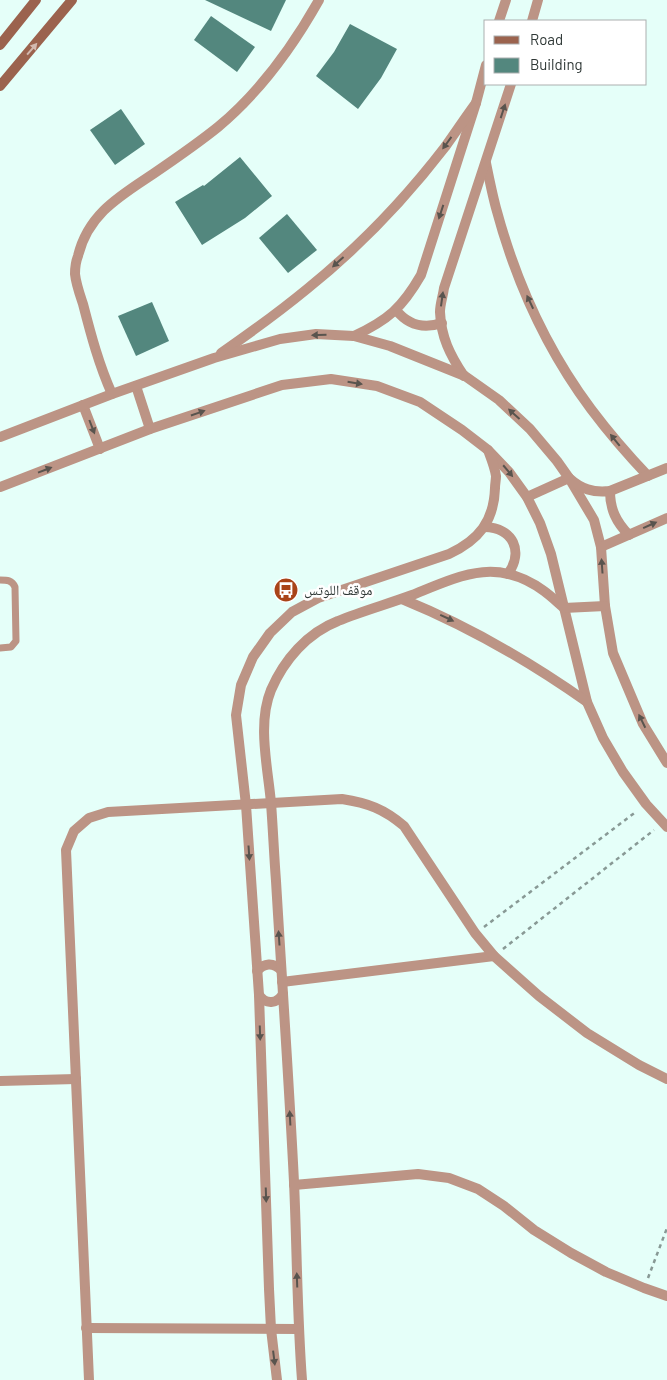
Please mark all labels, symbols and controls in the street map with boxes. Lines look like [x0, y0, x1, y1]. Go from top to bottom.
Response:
legend [484, 20, 647, 85]
text: Road [530, 30, 563, 48]
one-way arrow [26, 42, 37, 55]
text: Building [530, 55, 583, 73]
one-way arrow [499, 103, 507, 118]
one-way arrow [442, 136, 452, 150]
one-way arrow [437, 204, 444, 219]
one-way arrow [331, 257, 344, 268]
one-way arrow [438, 290, 446, 306]
one-way arrow [526, 295, 534, 309]
one-way arrow [311, 331, 327, 339]
one-way arrow [347, 379, 363, 387]
one-way arrow [508, 408, 520, 420]
one-way arrow [190, 409, 205, 416]
one-way arrow [88, 420, 96, 435]
one-way arrow [610, 434, 621, 447]
one-way arrow [502, 464, 513, 477]
one-way arrow [38, 466, 53, 473]
one-way arrow [643, 521, 657, 529]
one-way arrow [598, 557, 606, 573]
bus stop icon: موقف اللوتس [273, 577, 299, 603]
place label: موقف اللوتس [304, 581, 372, 599]
one-way arrow [439, 614, 454, 622]
one-way arrow [638, 714, 646, 728]
one-way arrow [246, 846, 254, 862]
one-way arrow [275, 930, 283, 946]
one-way arrow [256, 1025, 264, 1041]
one-way arrow [286, 1110, 294, 1126]
one-way arrow [262, 1188, 270, 1204]
one-way arrow [292, 1272, 300, 1288]
one-way arrow [270, 1350, 278, 1366]

